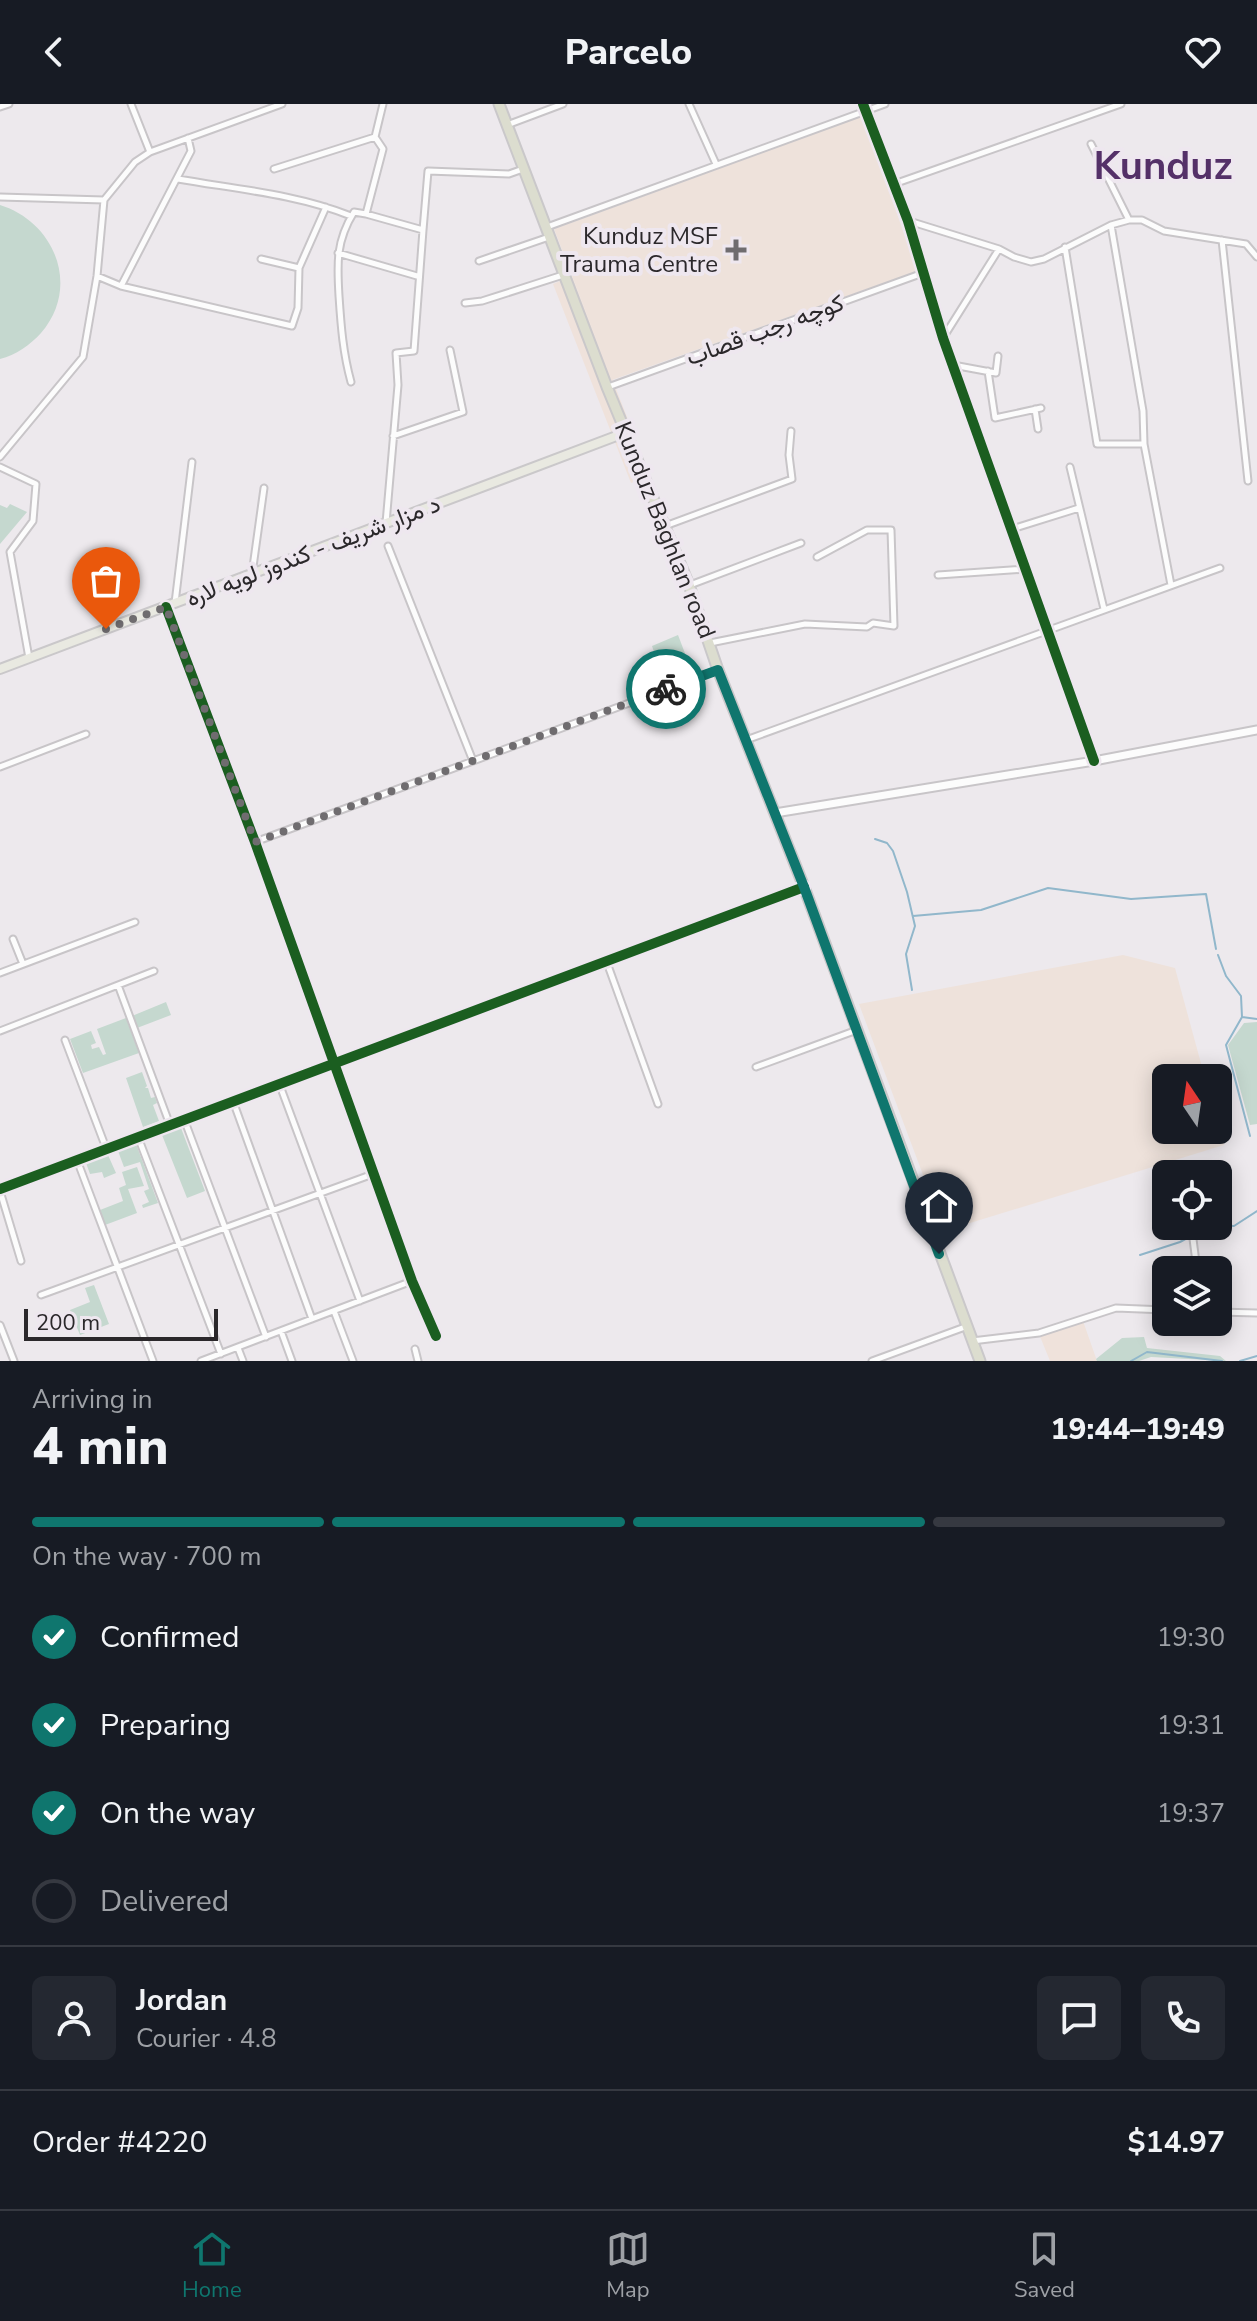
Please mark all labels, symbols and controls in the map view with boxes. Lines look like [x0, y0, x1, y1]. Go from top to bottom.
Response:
text: Parcelo [565, 28, 692, 77]
icon: back [32, 30, 76, 74]
icon: heart [1181, 30, 1225, 74]
district label: Kunduz [1094, 139, 1232, 193]
place label: Kunduz MSF Trauma Centre [560, 220, 718, 280]
marker: Kunduz MSF Trauma Centre [725, 239, 747, 261]
street label: کوچه رجب قصاب [682, 287, 848, 373]
street label: Kunduz Baghlan road [607, 417, 723, 643]
street label: د مزار شریف - کندوز لویه لاره [181, 488, 445, 614]
pin [72, 547, 140, 629]
icon: bag [84, 559, 128, 603]
courier [626, 649, 706, 729]
icon: bike [644, 667, 688, 711]
north arrow [1152, 1064, 1232, 1144]
map controls [1152, 1064, 1232, 1336]
button: locate [1152, 1160, 1232, 1240]
pin [905, 1172, 973, 1254]
icon: home [917, 1184, 961, 1228]
button: layers [1152, 1256, 1232, 1336]
scale bar [24, 1305, 218, 1341]
text: 200 m [36, 1308, 100, 1338]
text: Arriving in [32, 1382, 153, 1417]
text: 19:44–19:49 [1050, 1409, 1225, 1450]
text: 4 min [32, 1411, 169, 1482]
text: On the way · 700 m [32, 1539, 261, 1574]
icon: check [32, 1615, 76, 1659]
text: Confirmed [100, 1617, 240, 1658]
text: 19:30 [1157, 1620, 1225, 1655]
icon: check [32, 1703, 76, 1747]
text: Preparing [100, 1705, 231, 1746]
text: 19:31 [1157, 1708, 1225, 1743]
icon: check [32, 1791, 76, 1835]
text: On the way [100, 1793, 255, 1834]
text: 19:37 [1157, 1796, 1225, 1831]
text: Delivered [100, 1881, 229, 1922]
button: person [32, 1976, 116, 2060]
button: chat [1037, 1976, 1121, 2060]
button: phone [1141, 1976, 1225, 2060]
text: Jordan [136, 1980, 227, 2021]
text: Courier · 4.8 [136, 2021, 277, 2056]
text: Order #4220 [32, 2122, 207, 2163]
text: $14.97 [1128, 2122, 1225, 2163]
tab: Home [182, 2227, 242, 2305]
tab: Map [606, 2227, 650, 2305]
tab: Saved [1014, 2227, 1075, 2305]

